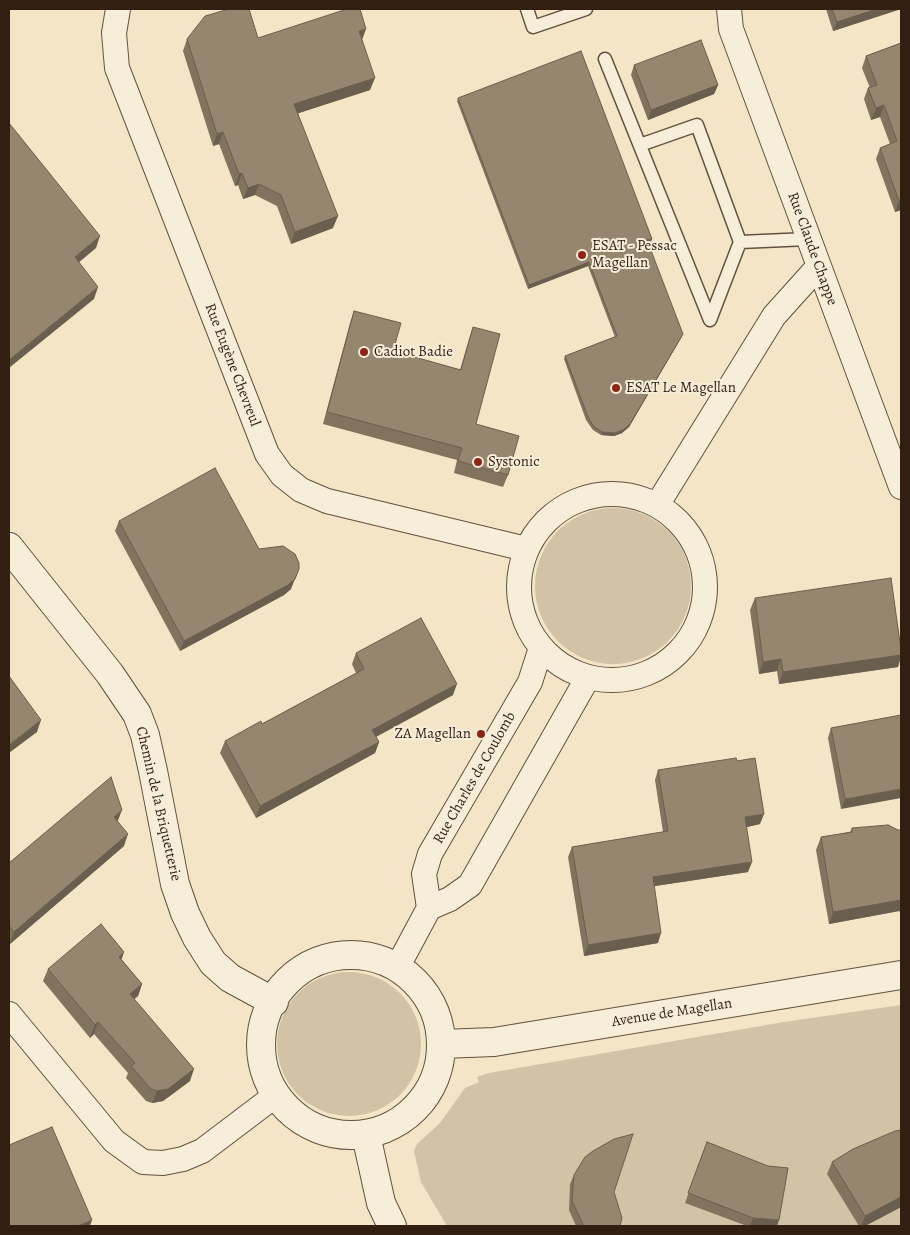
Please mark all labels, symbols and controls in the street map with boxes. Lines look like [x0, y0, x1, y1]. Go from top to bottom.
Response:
street label: Rue Claude Chappe [783, 190, 841, 308]
place label: ESAT - Pessac Magellan [592, 237, 677, 272]
marker: ESAT - Pessac Magellan [576, 249, 588, 261]
street label: Rue Eugène Chevreul [200, 301, 264, 429]
place label: Cadiot Badie [374, 343, 453, 361]
marker: Cadiot Badie [358, 346, 370, 358]
place label: ESAT Le Magellan [626, 379, 736, 397]
marker: ESAT Le Magellan [610, 382, 622, 394]
place label: Systonic [488, 453, 540, 471]
marker: Systonic [472, 456, 484, 468]
street label: Rue Charles de Coulomb [430, 709, 520, 847]
street label: Chemin de la Briquetterie [131, 725, 185, 883]
place label: ZA Magellan [394, 725, 471, 743]
marker: ZA Magellan [475, 728, 487, 740]
street label: Avenue de Magellan [610, 995, 734, 1031]

